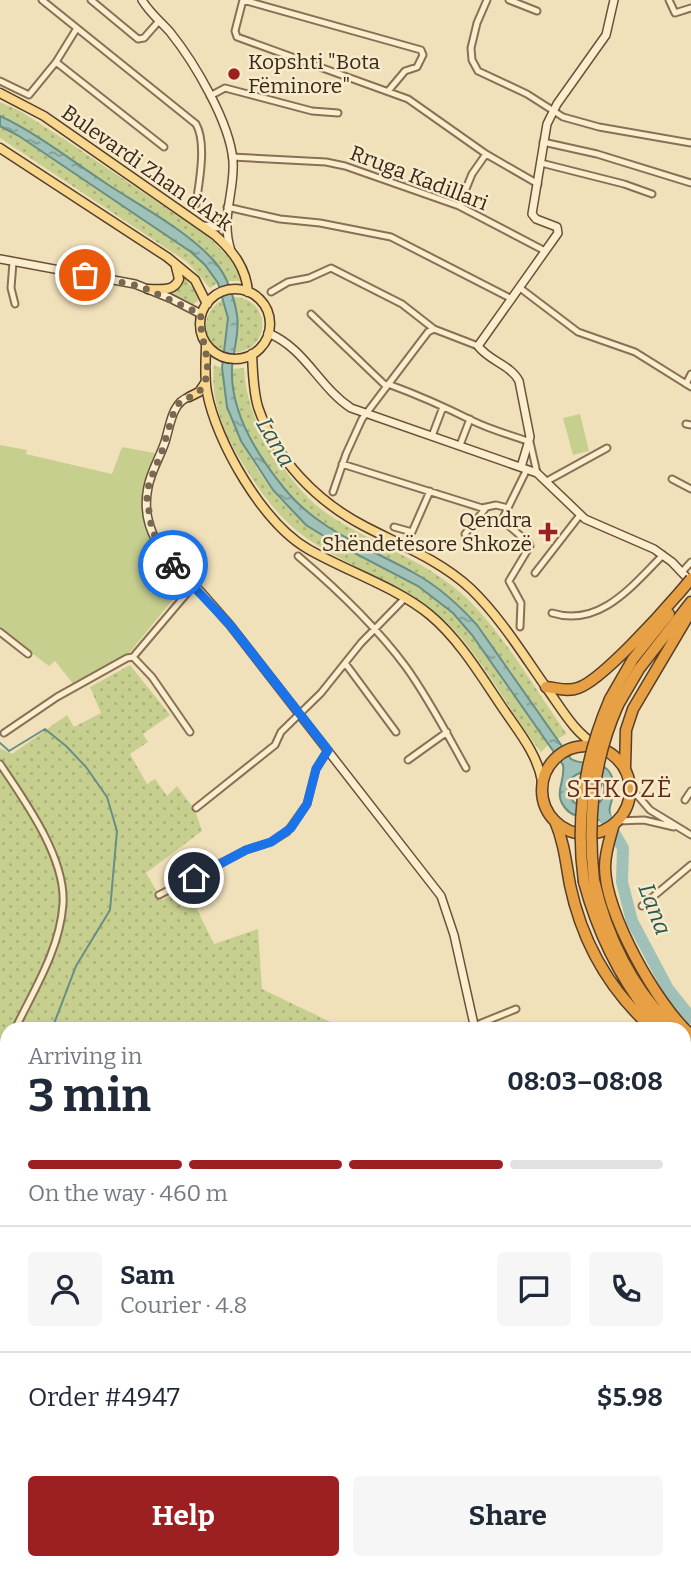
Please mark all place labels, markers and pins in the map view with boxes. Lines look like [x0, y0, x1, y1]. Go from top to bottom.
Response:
place label: Kopshti "Bota Fëminore" [248, 49, 381, 99]
marker: Kopshti "Bota Fëminore" [226, 66, 242, 82]
pin [55, 245, 115, 305]
place label: Qendra Shëndetësore Shkozë [322, 507, 533, 557]
marker: Qendra Shëndetësore Shkozë [538, 522, 558, 542]
pin [164, 848, 224, 908]

